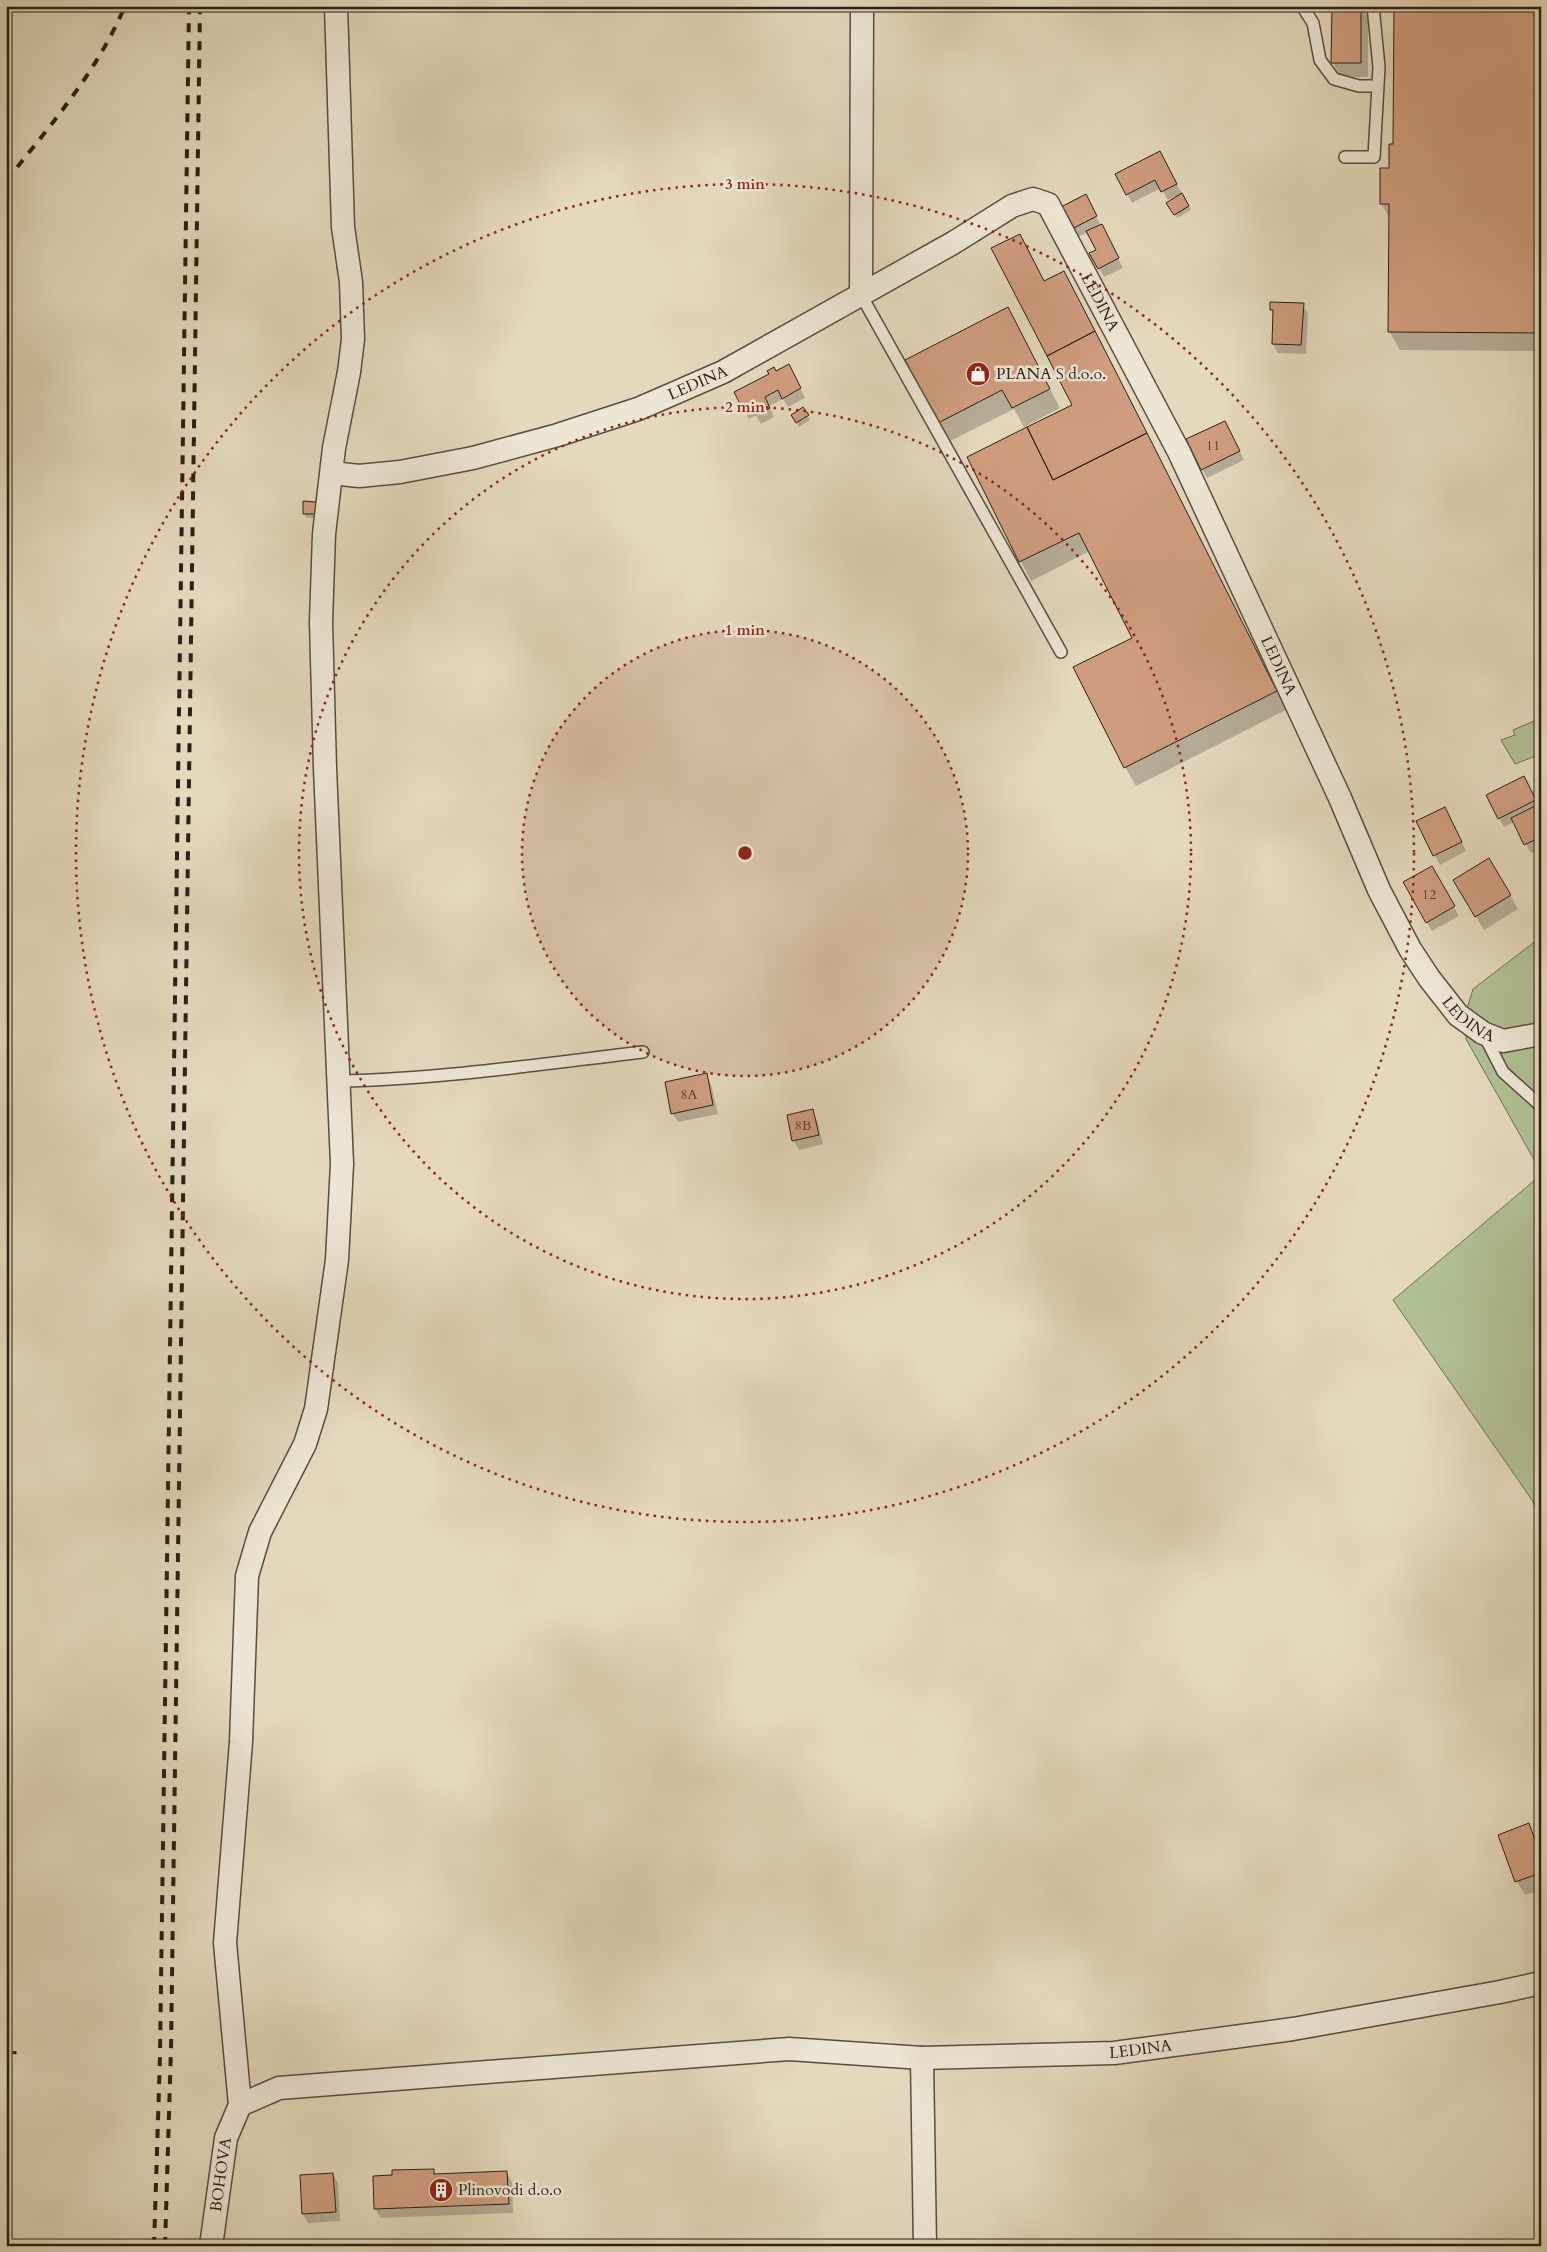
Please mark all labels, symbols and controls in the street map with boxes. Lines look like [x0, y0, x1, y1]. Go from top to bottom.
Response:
text: 3 min [725, 174, 765, 194]
street label: LEDINA [1075, 269, 1125, 336]
street label: LEDINA [664, 360, 732, 406]
shop icon: PLANA S d.o.o. [965, 361, 991, 387]
place label: PLANA S d.o.o. [996, 363, 1106, 385]
text: 2 min [725, 397, 765, 417]
house number: 11 [1206, 436, 1220, 455]
text: 1 min [725, 620, 765, 640]
street label: LEDINA [1255, 632, 1302, 699]
centre of rings [736, 844, 754, 862]
house number: 12 [1422, 885, 1436, 904]
street label: LEDINA [1437, 992, 1498, 1048]
house number: 8A [680, 1085, 698, 1104]
house number: 8B [795, 1116, 811, 1135]
street label: LEDINA [1109, 2034, 1174, 2064]
street label: BOHOVA [205, 2135, 237, 2213]
building icon: Plinovodi d.o.o [428, 2177, 454, 2203]
place label: Plinovodi d.o.o [458, 2179, 562, 2201]

